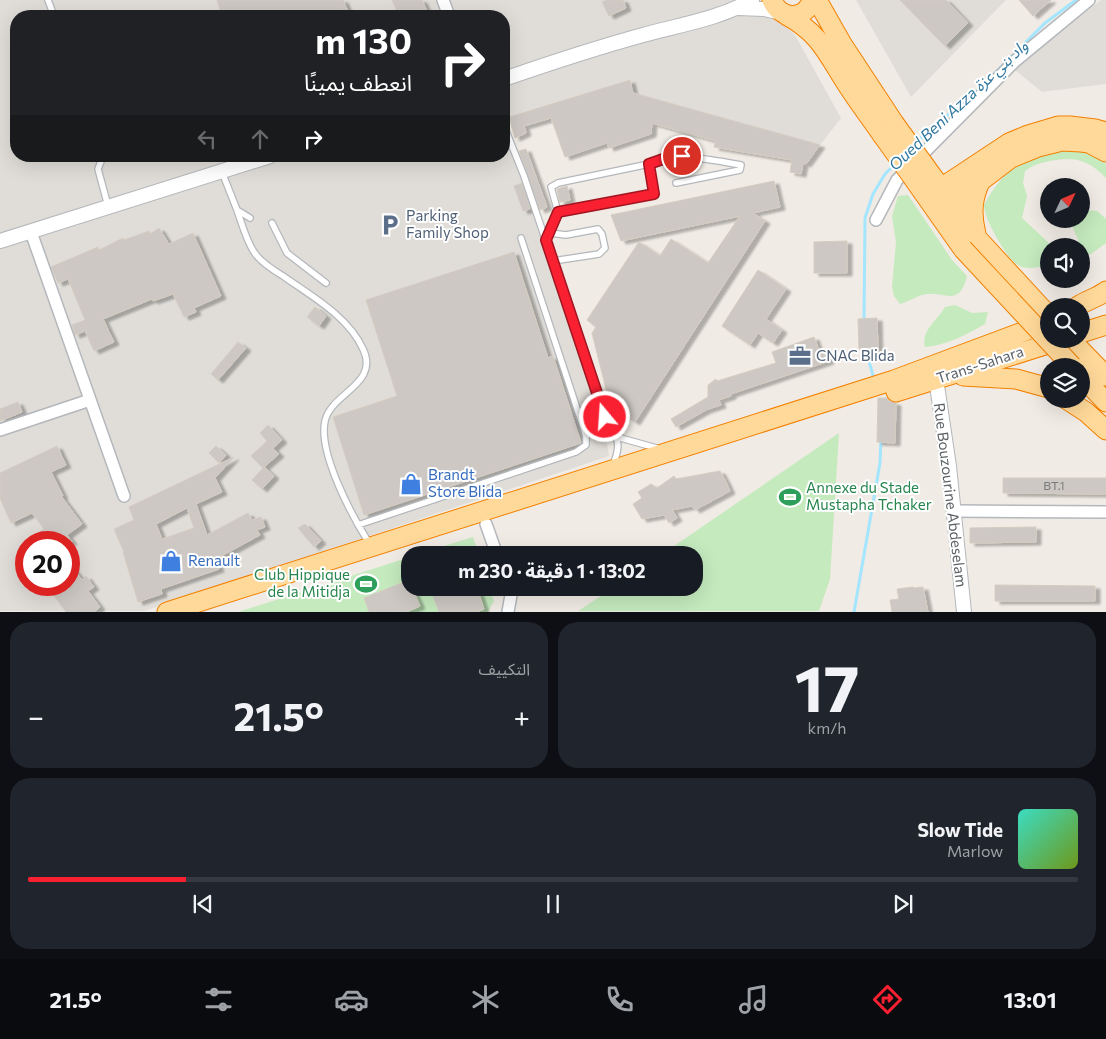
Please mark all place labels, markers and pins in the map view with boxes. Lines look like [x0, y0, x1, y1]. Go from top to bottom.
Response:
pin [661, 135, 703, 177]
place label: Parking Family Shop [406, 206, 489, 241]
parking icon: Parking Family Shop [377, 212, 403, 238]
office icon: CNAC Blida [787, 343, 813, 369]
place label: CNAC Blida [816, 346, 895, 364]
place label: Brandt Store Blida [428, 465, 502, 500]
shop icon: Brandt Store Blida [398, 471, 424, 497]
place label: Annexe du Stade Mustapha Tchaker [806, 478, 932, 513]
sports icon: Annexe du Stade Mustapha Tchaker [777, 484, 803, 510]
shop icon: Renault [158, 548, 184, 574]
place label: Renault [188, 551, 240, 569]
place label: Club Hippique de la Mitidja [254, 565, 350, 600]
sports icon: Club Hippique de la Mitidja [353, 571, 379, 597]

